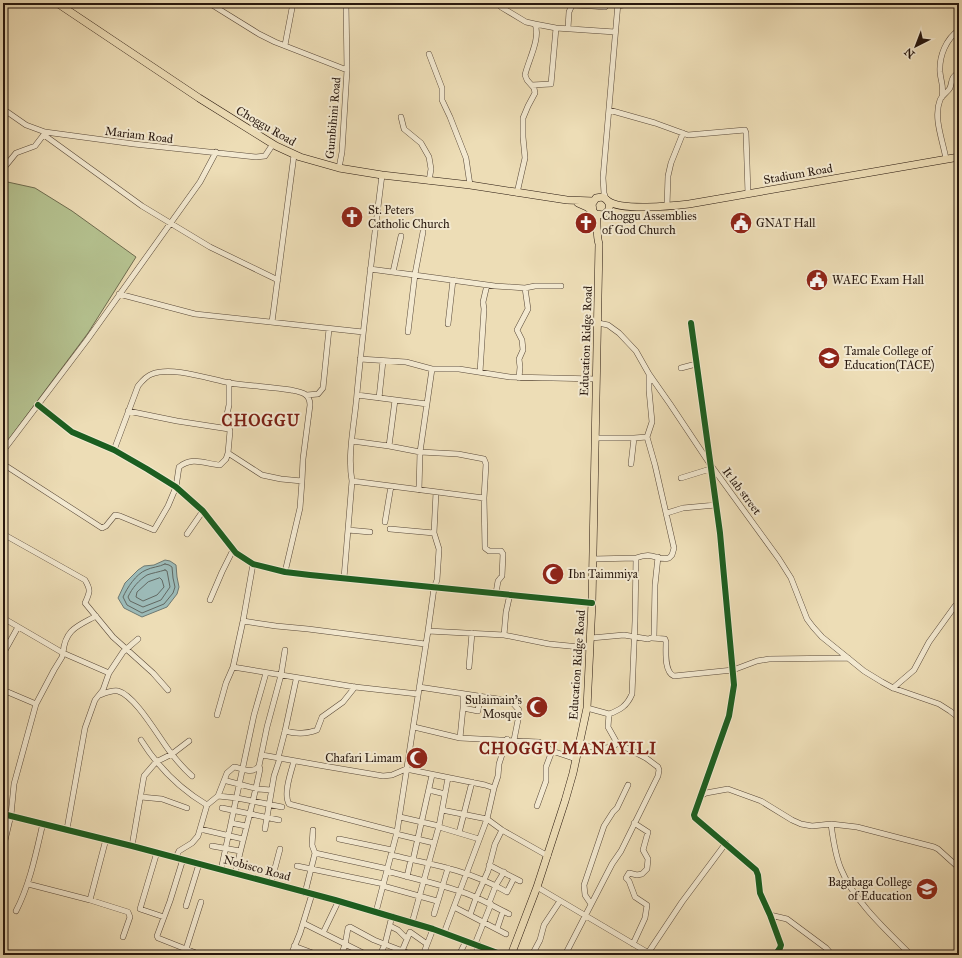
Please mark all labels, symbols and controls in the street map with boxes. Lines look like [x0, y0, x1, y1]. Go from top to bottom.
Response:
north arrow [896, 26, 936, 66]
text: N [901, 45, 917, 61]
street label: Gumbihini Road [322, 76, 344, 160]
street label: Choggu Road [233, 103, 298, 150]
street label: Mariam Road [104, 124, 174, 146]
street label: Stadium Road [762, 161, 834, 187]
place label: St. Peters Catholic Church [368, 203, 450, 231]
church icon: St. Peters Catholic Church [339, 204, 365, 230]
place label: Choggu Assemblies of God Church [602, 209, 697, 237]
church icon: Choggu Assemblies of God Church [573, 210, 599, 236]
public building icon: GNAT Hall [728, 210, 754, 236]
place label: GNAT Hall [756, 216, 816, 230]
public building icon: WAEC Exam Hall [804, 267, 830, 293]
place label: WAEC Exam Hall [832, 273, 925, 287]
street label: Education Ridge Road [577, 286, 596, 396]
place label: Tamale College of Education(TACE) [844, 344, 935, 372]
school or university icon: Tamale College of Education(TACE) [816, 345, 842, 371]
district label: CHOGGU [222, 411, 300, 430]
street label: It lab street [720, 465, 765, 518]
mosque icon: Ibn Taimmiya [540, 561, 566, 587]
place label: Ibn Taimmiya [568, 567, 639, 581]
street label: Education Ridge Road [566, 609, 589, 721]
place label: Sulaimain's Mosque [465, 693, 522, 722]
mosque icon: Sulaimain's Mosque [524, 694, 550, 720]
district label: CHOGGU MANAYILI [479, 739, 657, 758]
mosque icon: Chafari Limam [404, 745, 430, 771]
place label: Chafari Limam [325, 751, 402, 765]
street label: Nobisco Road [222, 852, 292, 884]
place label: Bagabaga College of Education [828, 875, 912, 903]
school or university icon: Bagabaga College of Education [914, 876, 940, 902]

